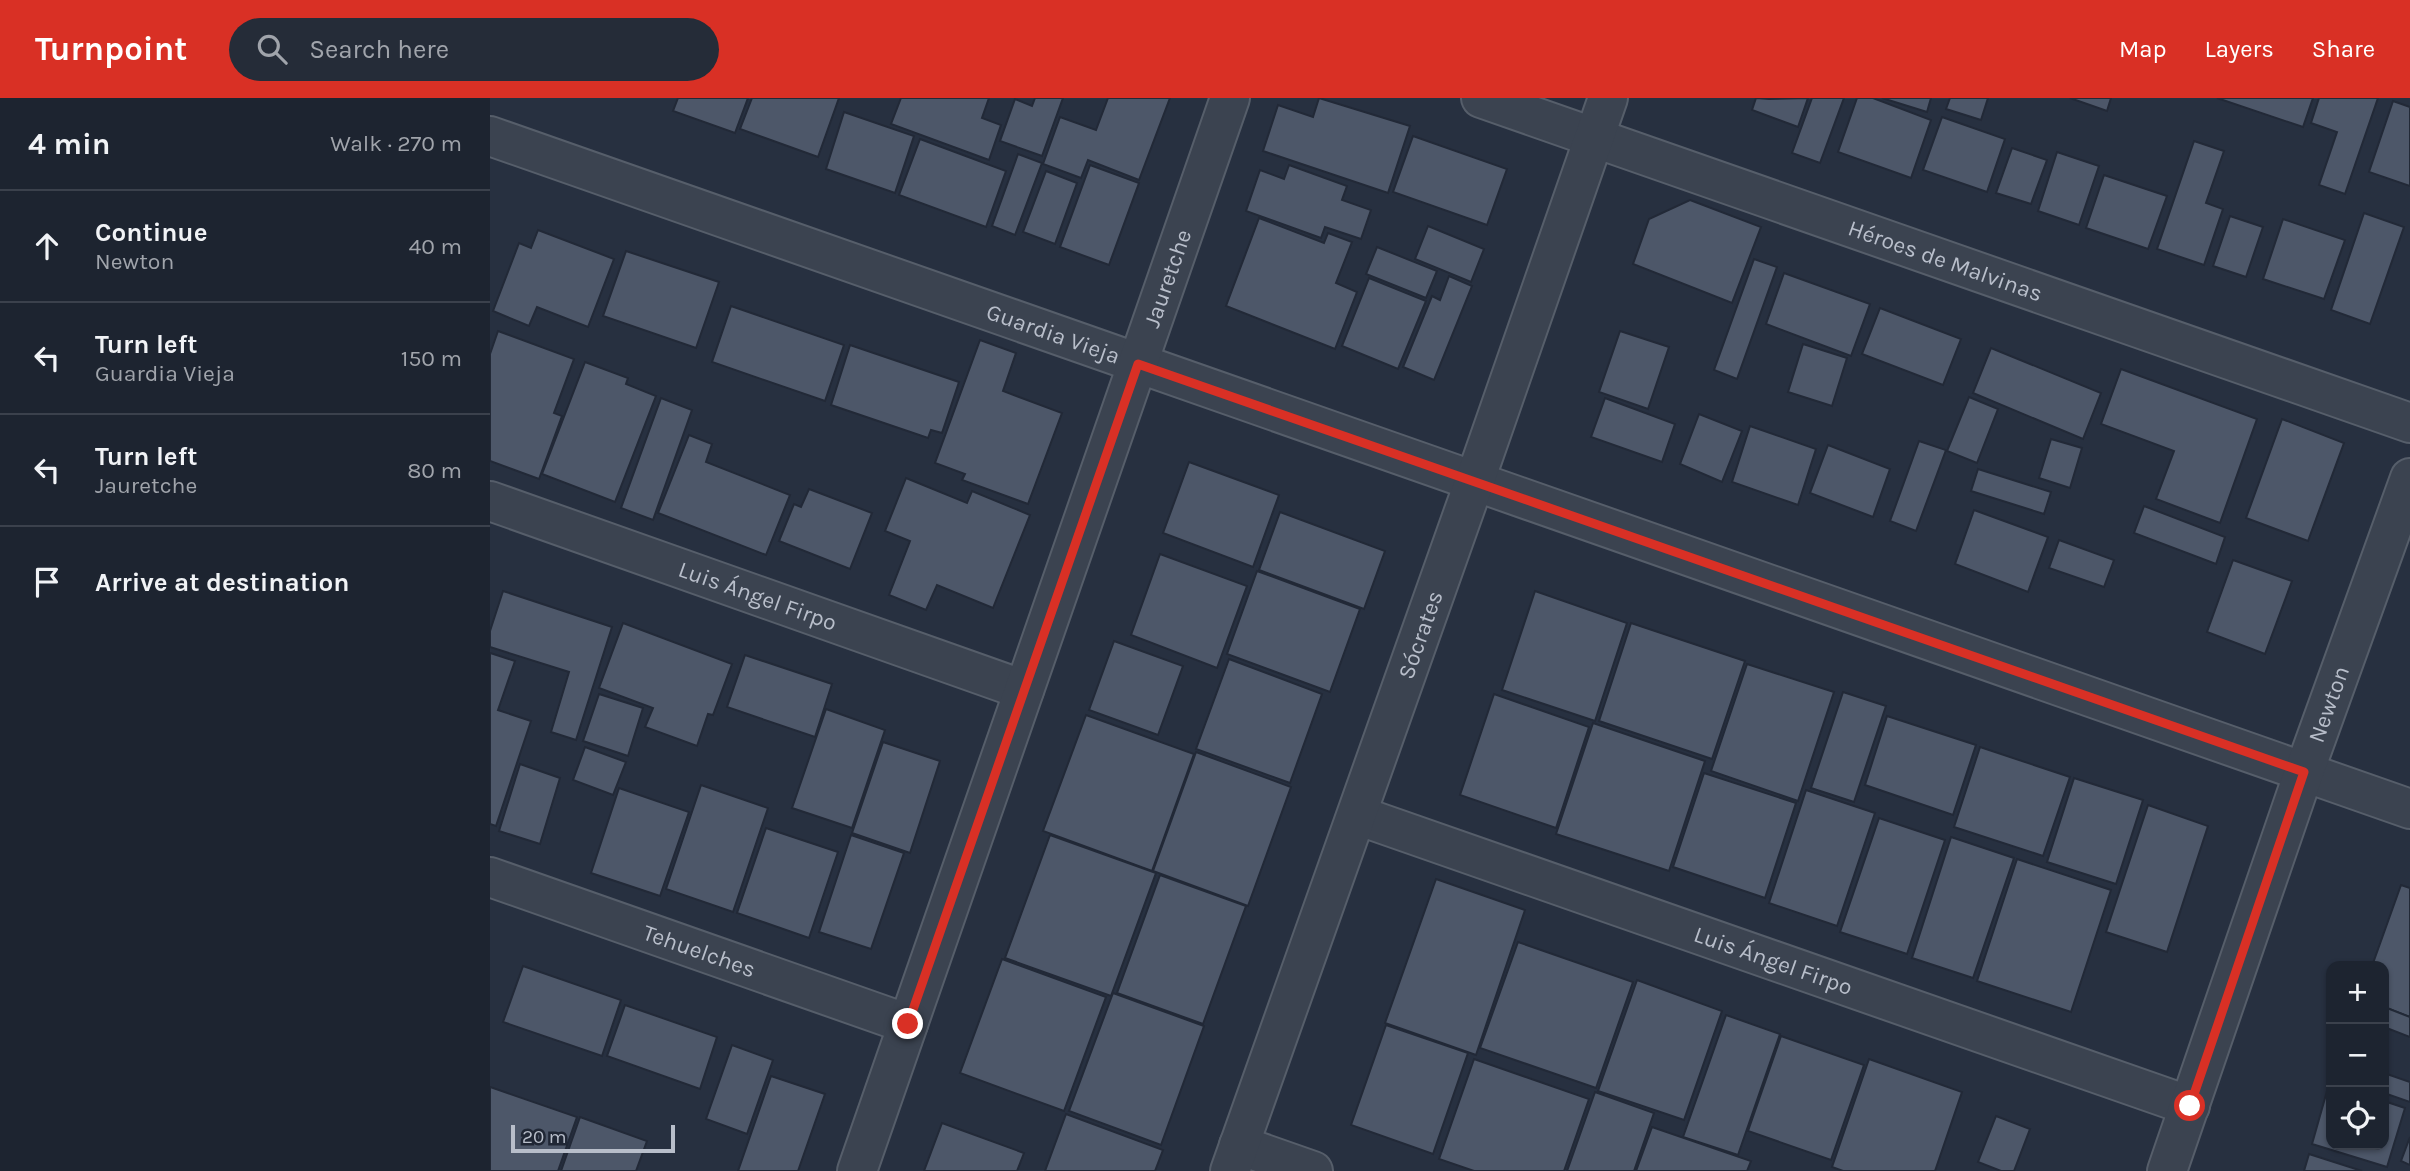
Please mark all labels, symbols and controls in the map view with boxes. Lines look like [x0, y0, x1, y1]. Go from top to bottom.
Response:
search box [229, 18, 719, 81]
text: Turnpoint [35, 30, 187, 68]
icon: search [253, 30, 291, 68]
text: Search here [309, 34, 449, 65]
text: Map [2119, 35, 2167, 63]
text: Layers [2205, 35, 2274, 63]
text: Share [2312, 35, 2375, 63]
text: 4 min [28, 126, 110, 162]
text: Walk · 270 m [330, 130, 462, 157]
street label: Héroes de Malvinas [1845, 214, 2046, 307]
text: Continue [95, 217, 207, 248]
street label: Jauretche [1138, 226, 1197, 331]
icon: ahead [28, 227, 66, 265]
text: 40 m [409, 233, 462, 260]
text: Newton [95, 248, 174, 275]
street label: Guardia Vieja [983, 298, 1124, 369]
text: Turn left [95, 329, 197, 360]
icon: left [28, 339, 66, 377]
text: 150 m [401, 345, 462, 372]
text: Guardia Vieja [95, 360, 235, 387]
text: Turn left [95, 441, 197, 472]
icon: left [28, 451, 66, 489]
text: 80 m [407, 457, 462, 484]
text: Jauretche [95, 472, 197, 499]
street label: Luis Ángel Firpo [675, 555, 841, 636]
icon: arrive [28, 563, 66, 601]
text: Arrive at destination [95, 567, 349, 598]
street label: Sócrates [1392, 587, 1448, 683]
street label: Newton [2302, 662, 2355, 746]
street label: Tehuelches [640, 918, 759, 983]
street label: Luis Ángel Firpo [1690, 920, 1856, 1001]
map controls [2326, 961, 2389, 1150]
button: + [2326, 961, 2389, 1024]
route end [892, 1008, 923, 1039]
button: − [2326, 1024, 2389, 1087]
button: locate [2326, 1087, 2389, 1150]
route start [2174, 1090, 2205, 1121]
scale bar [511, 1122, 676, 1154]
text: 20 m [522, 1126, 567, 1148]

